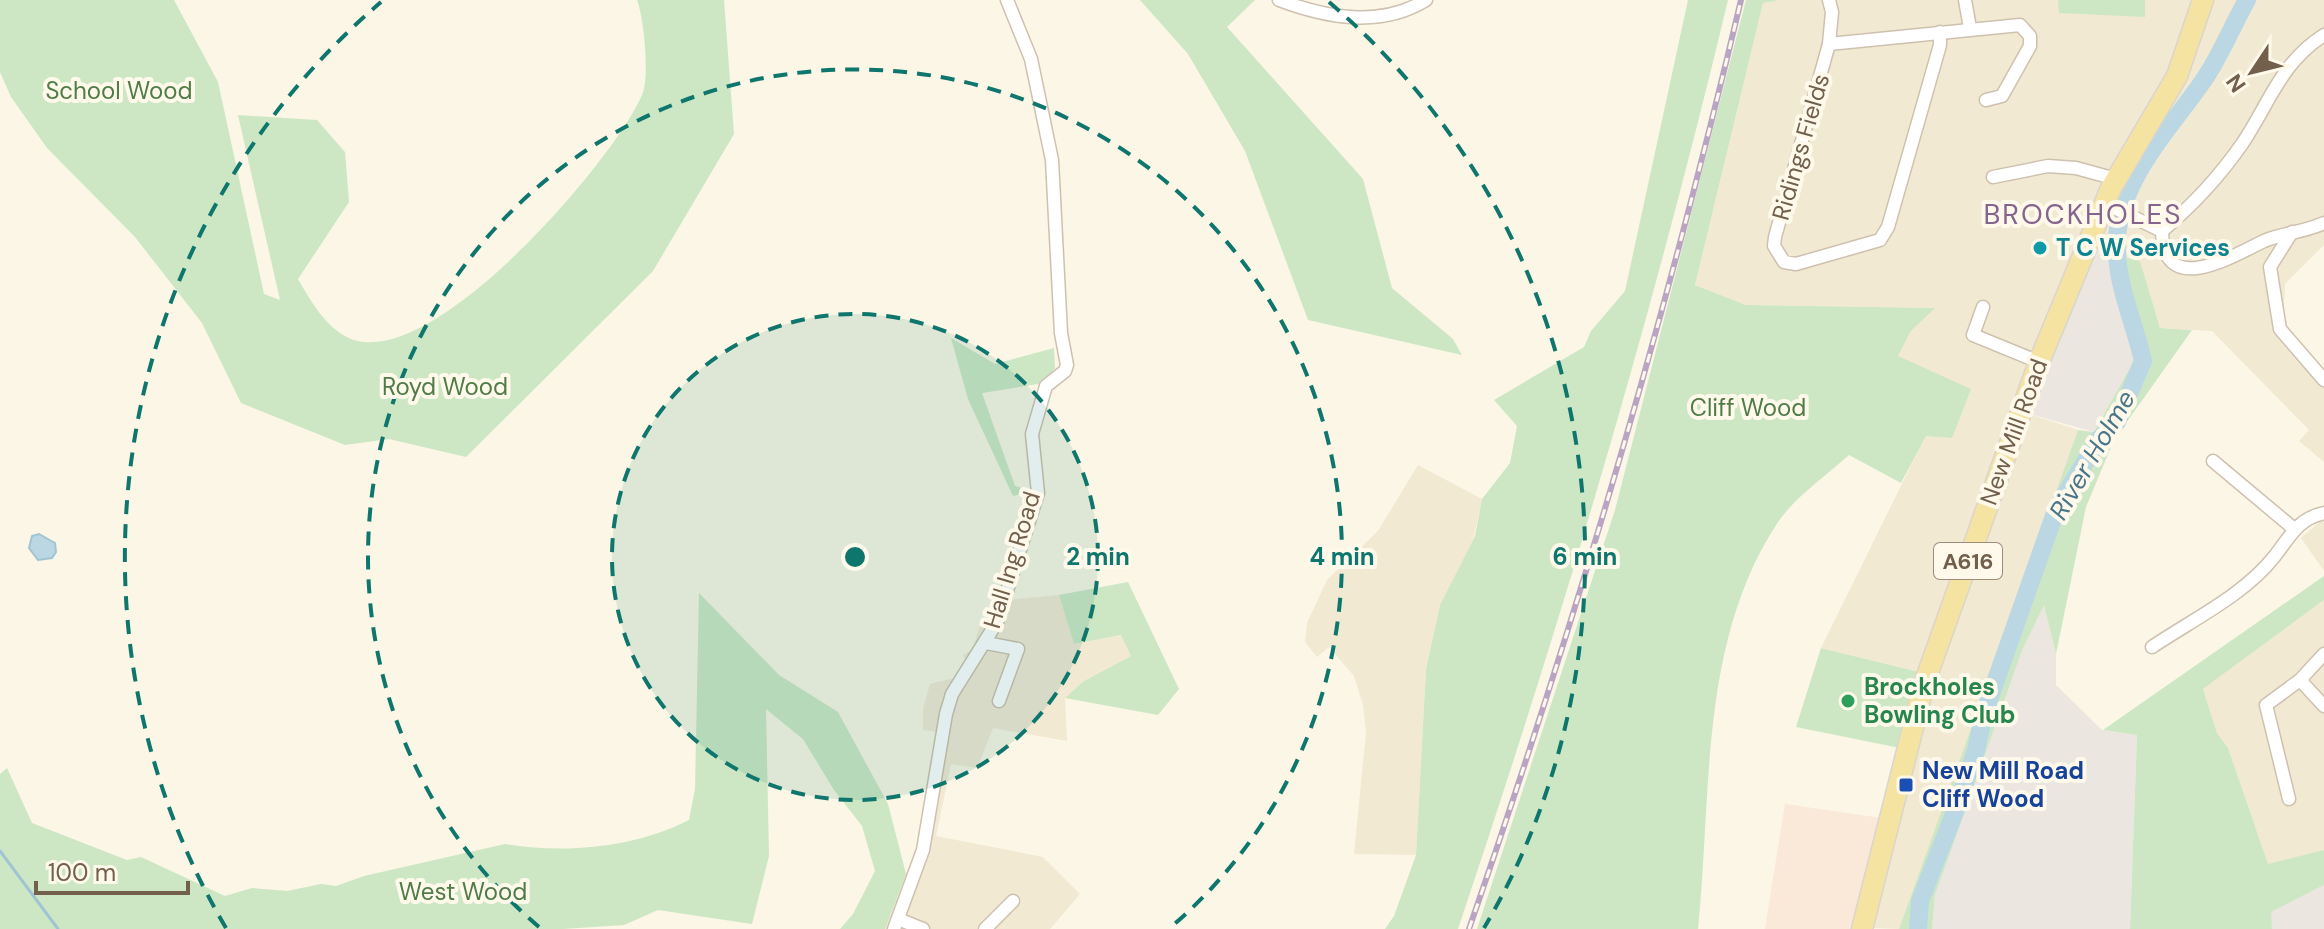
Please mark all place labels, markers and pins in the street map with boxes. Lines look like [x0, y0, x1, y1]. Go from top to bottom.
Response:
place label: T C W Services [2056, 232, 2230, 263]
marker: T C W Services [2031, 239, 2049, 257]
centre of rings [841, 543, 869, 571]
place label: Brockholes Bowling Club [1864, 671, 2016, 730]
marker: Brockholes Bowling Club [1839, 692, 1857, 710]
place label: New Mill Road Cliff Wood [1922, 755, 2084, 814]
marker: New Mill Road Cliff Wood [1897, 776, 1915, 794]

